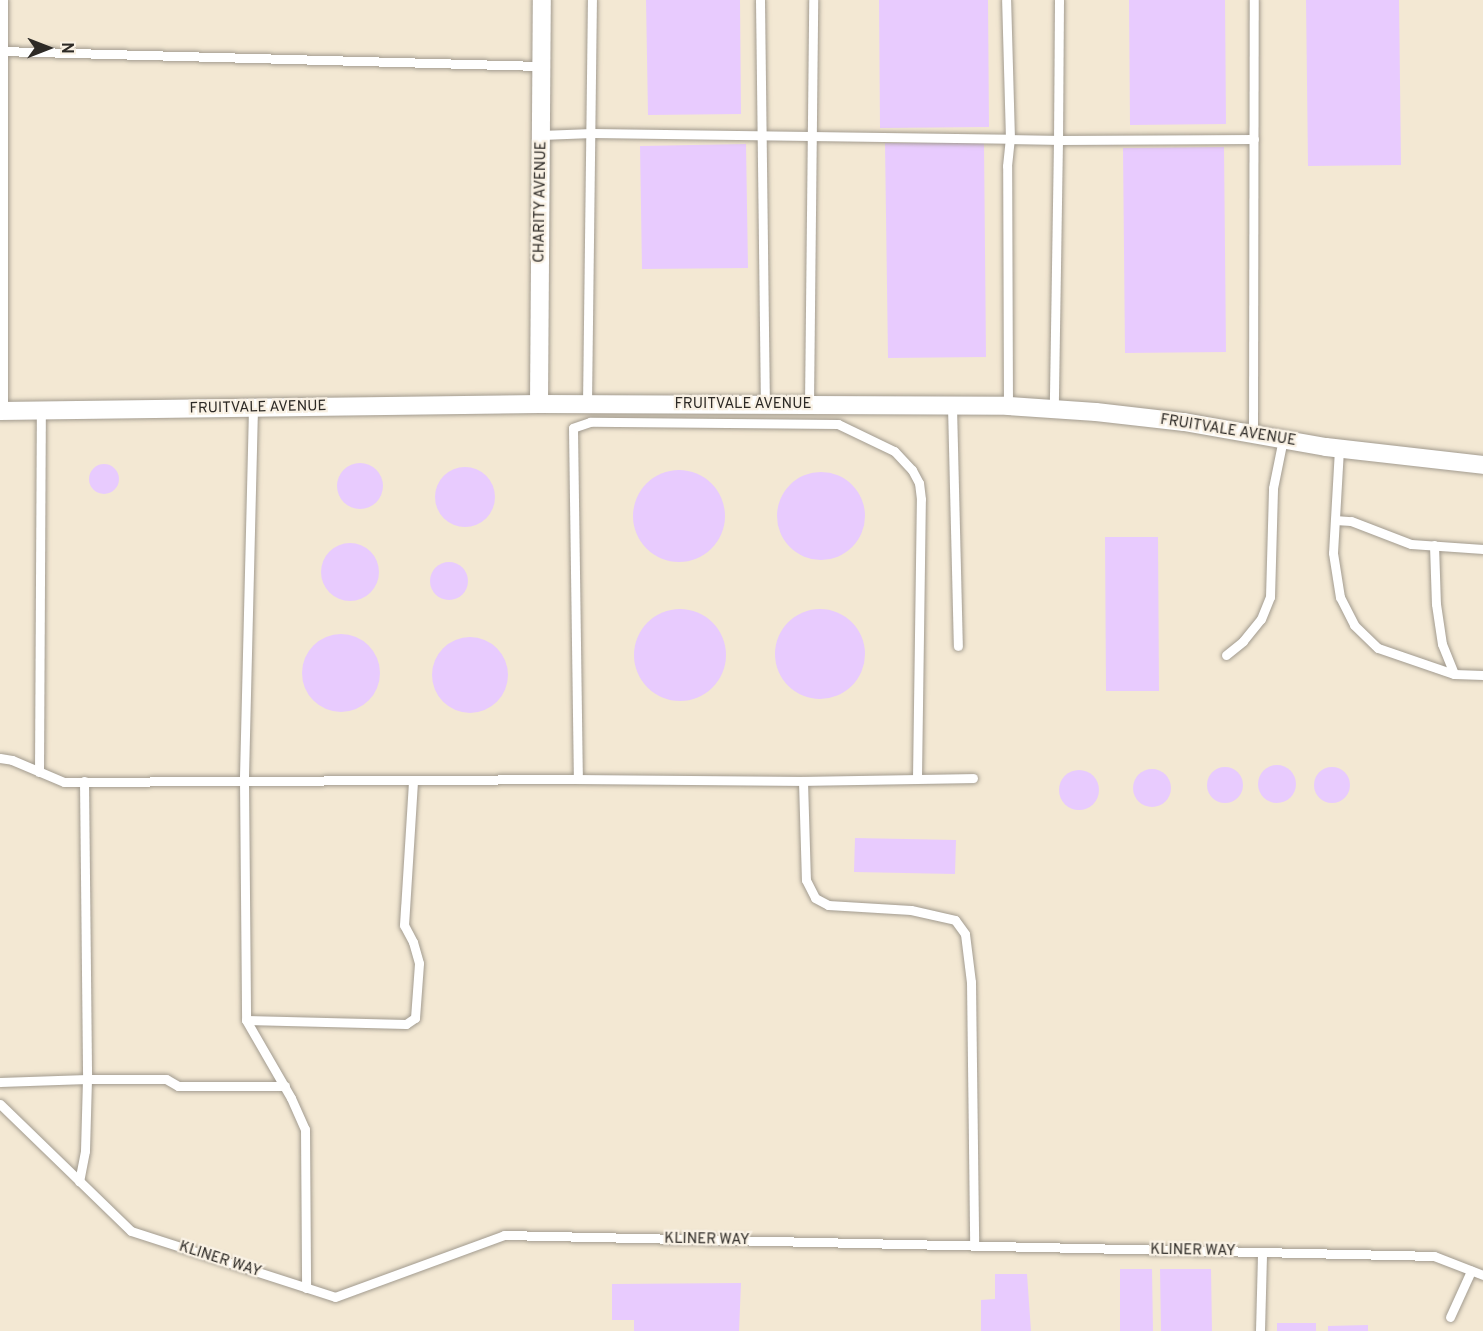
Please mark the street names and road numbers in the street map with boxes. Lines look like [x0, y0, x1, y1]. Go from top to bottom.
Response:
street label: CHARITY AVENUE [531, 141, 551, 263]
street label: FRUITVALE AVENUE [674, 396, 812, 414]
street label: FRUITVALE AVENUE [189, 398, 327, 418]
street label: FRUITVALE AVENUE [1159, 411, 1297, 451]
street label: KLINER WAY [664, 1230, 750, 1250]
street label: KLINER WAY [176, 1238, 264, 1282]
street label: KLINER WAY [1150, 1241, 1236, 1261]

